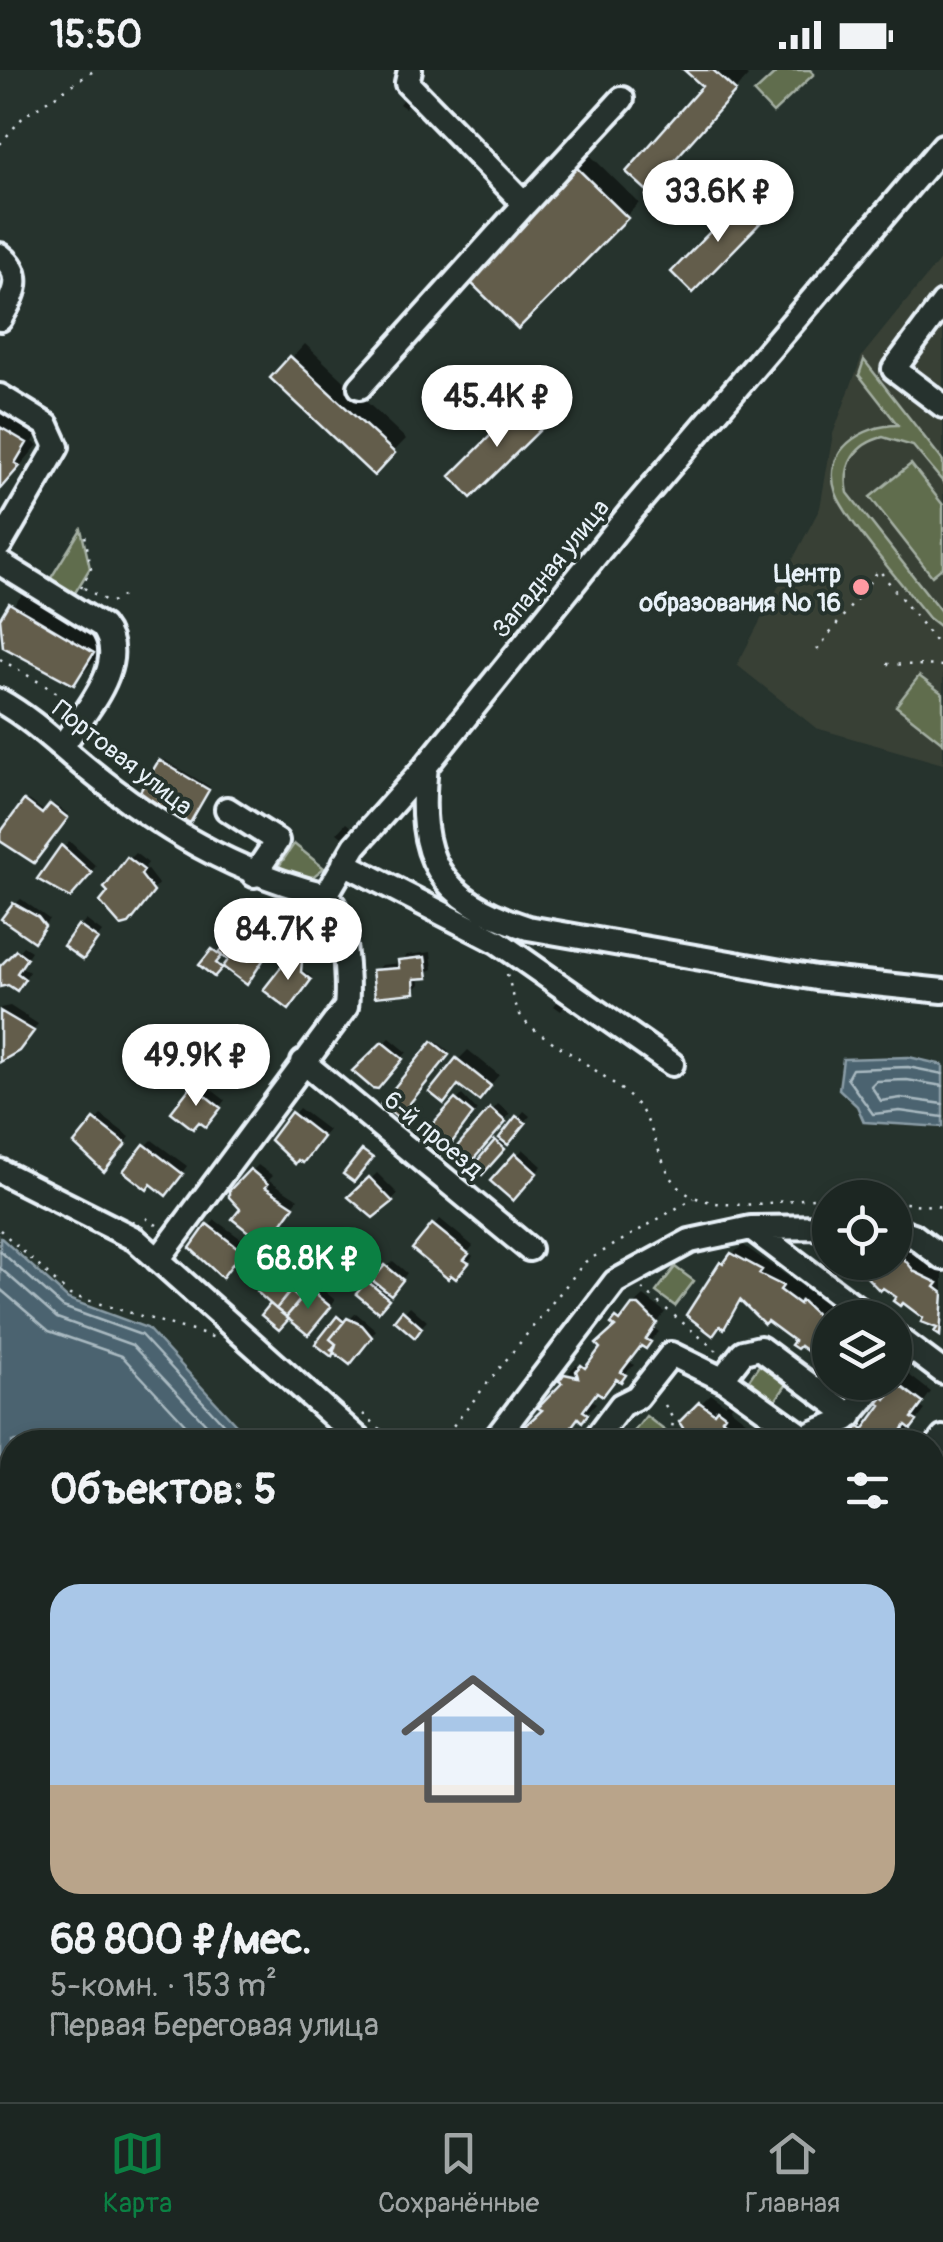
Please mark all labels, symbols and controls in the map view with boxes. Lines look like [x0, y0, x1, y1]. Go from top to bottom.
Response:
text: 15:50 [50, 11, 142, 59]
pin: 33.6K ₽ [626, 160, 810, 245]
text: 33.6K ₽ [665, 172, 771, 212]
pin: 45.4K ₽ [405, 365, 589, 450]
text: 45.4K ₽ [444, 377, 550, 417]
street label: Западная улица [486, 493, 617, 645]
place label: Центр образования № 16 [639, 559, 841, 619]
marker: Центр образования № 16 [850, 576, 872, 598]
street label: Портовая улица [46, 694, 198, 823]
pin: 84.7K ₽ [196, 898, 380, 983]
text: 84.7K ₽ [236, 910, 340, 950]
pin: 49.9K ₽ [104, 1024, 288, 1109]
text: 49.9K ₽ [144, 1036, 248, 1076]
street label: 6-й проезд [377, 1085, 489, 1186]
map controls [812, 1180, 912, 1400]
button: locate [812, 1180, 912, 1280]
pin: 68.8K ₽ [216, 1227, 400, 1312]
text: 68.8K ₽ [256, 1239, 360, 1279]
button: layers [812, 1300, 912, 1400]
icon: filters [840, 1463, 895, 1518]
text: Объектов: 5 [50, 1464, 277, 1516]
icon: home [383, 1649, 563, 1829]
text: 68 800 ₽/мес. [50, 1914, 312, 1966]
text: 5-комн. · 153 m² [50, 1966, 277, 2006]
text: Первая Береговая улица [50, 2006, 379, 2046]
tab: Карта [103, 2126, 172, 2221]
tab: Сохранённые [378, 2126, 539, 2221]
tab: Главная [745, 2126, 840, 2221]

